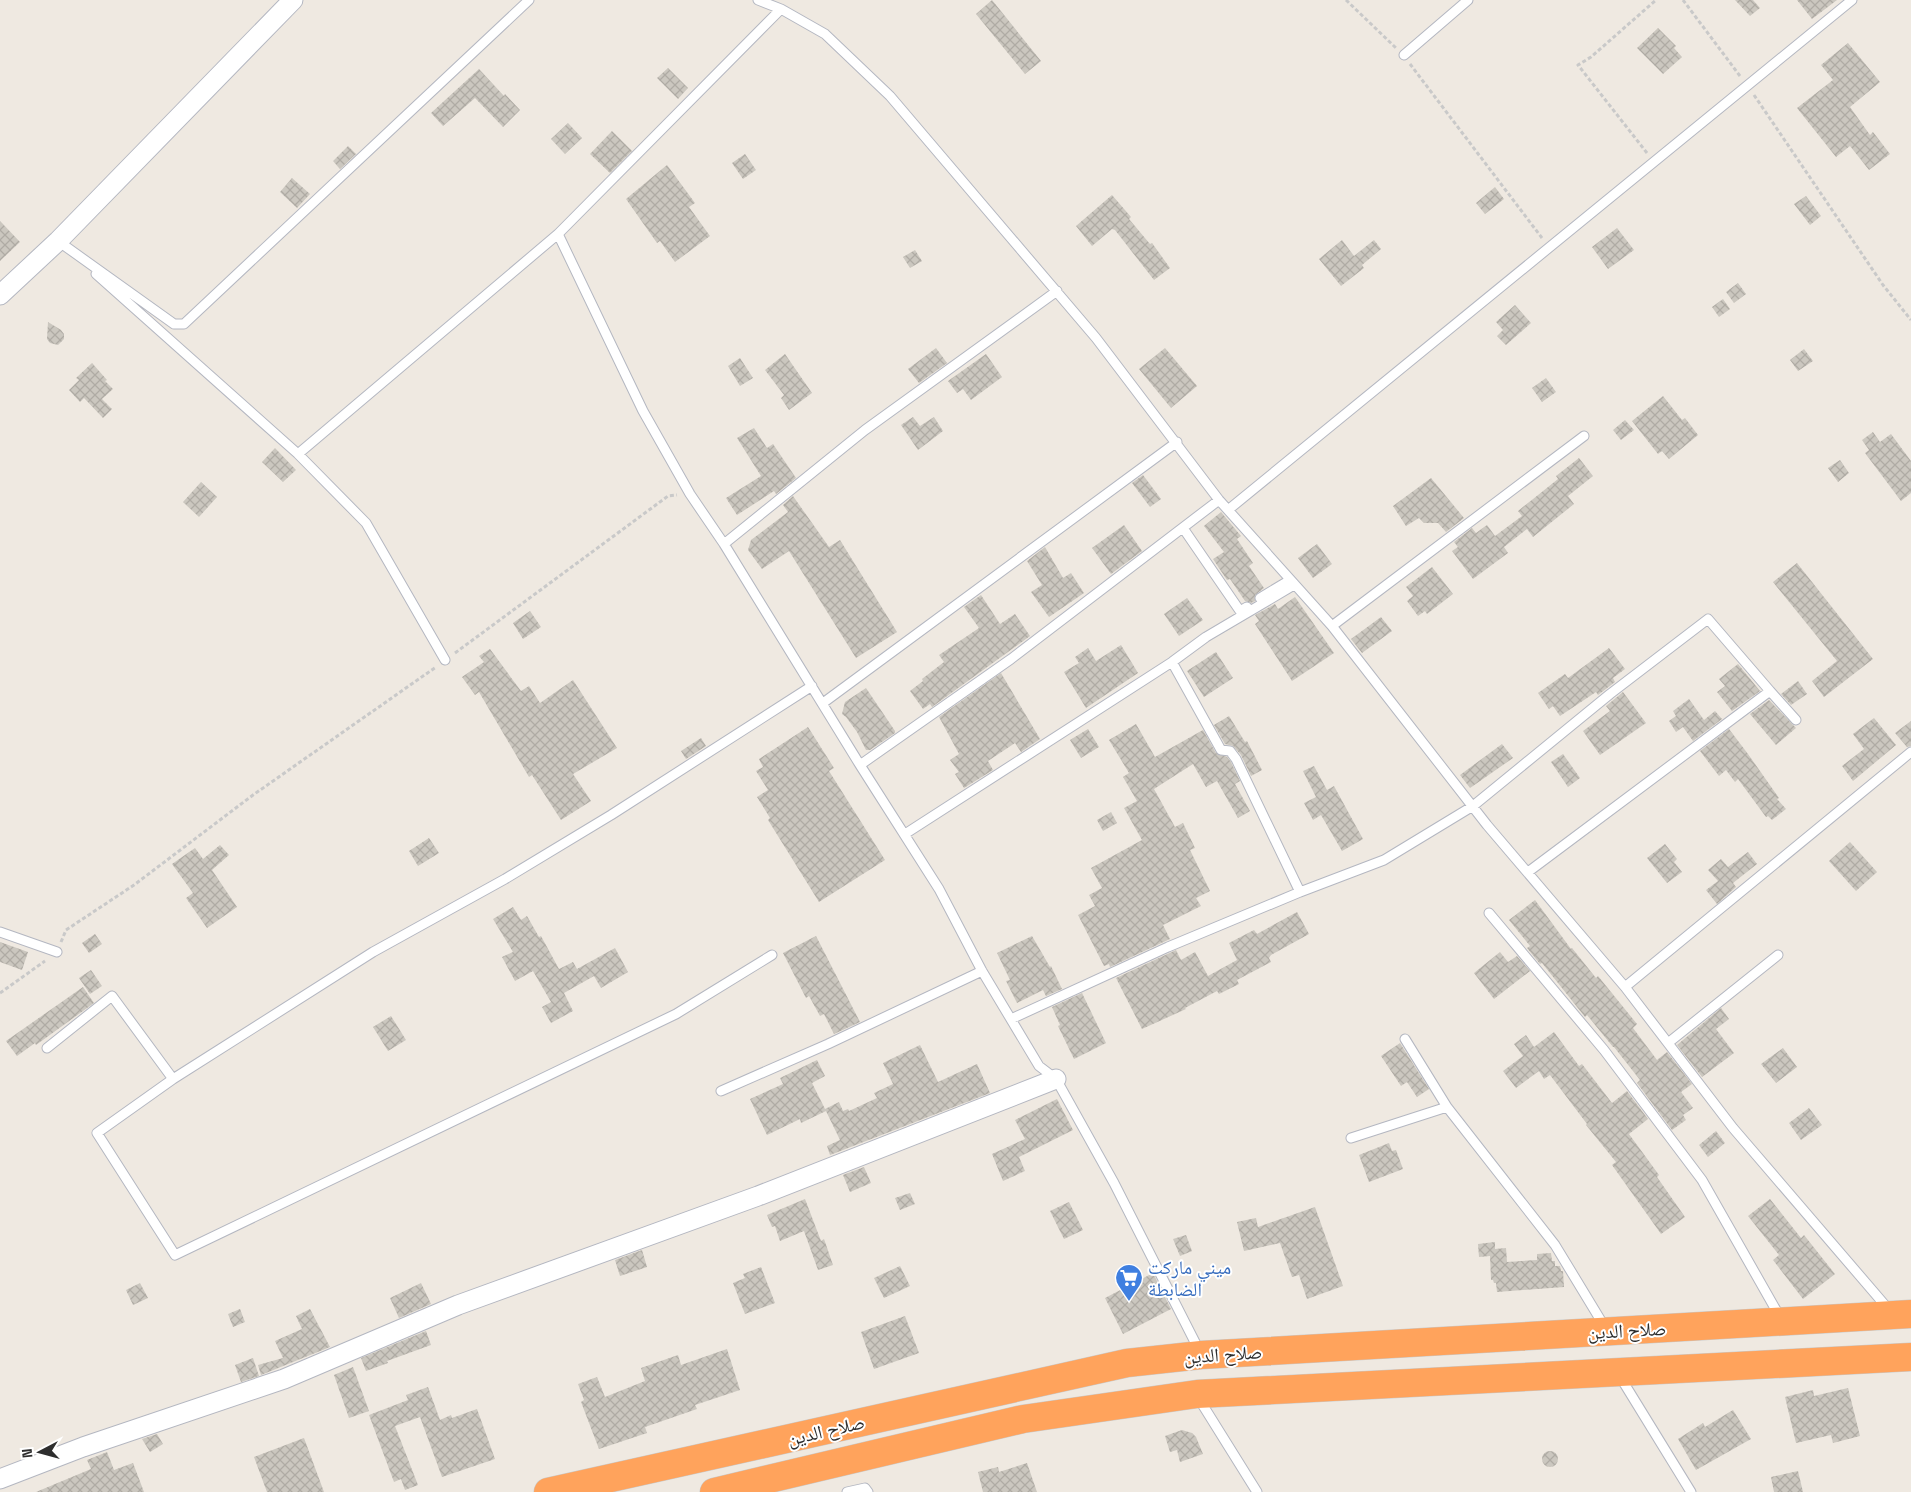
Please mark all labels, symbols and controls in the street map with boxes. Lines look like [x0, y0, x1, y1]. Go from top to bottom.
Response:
place label: ميني ماركت الضابطة [1148, 1255, 1231, 1302]
supermarket icon: ميني ماركت الضابطة [1114, 1263, 1144, 1302]
street label: صلاح الدين [1587, 1316, 1667, 1345]
street label: صلاح الدين [1183, 1339, 1263, 1370]
street label: صلاح الدين [785, 1409, 867, 1452]
north arrow [15, 1427, 65, 1477]
text: N [18, 1448, 37, 1459]

